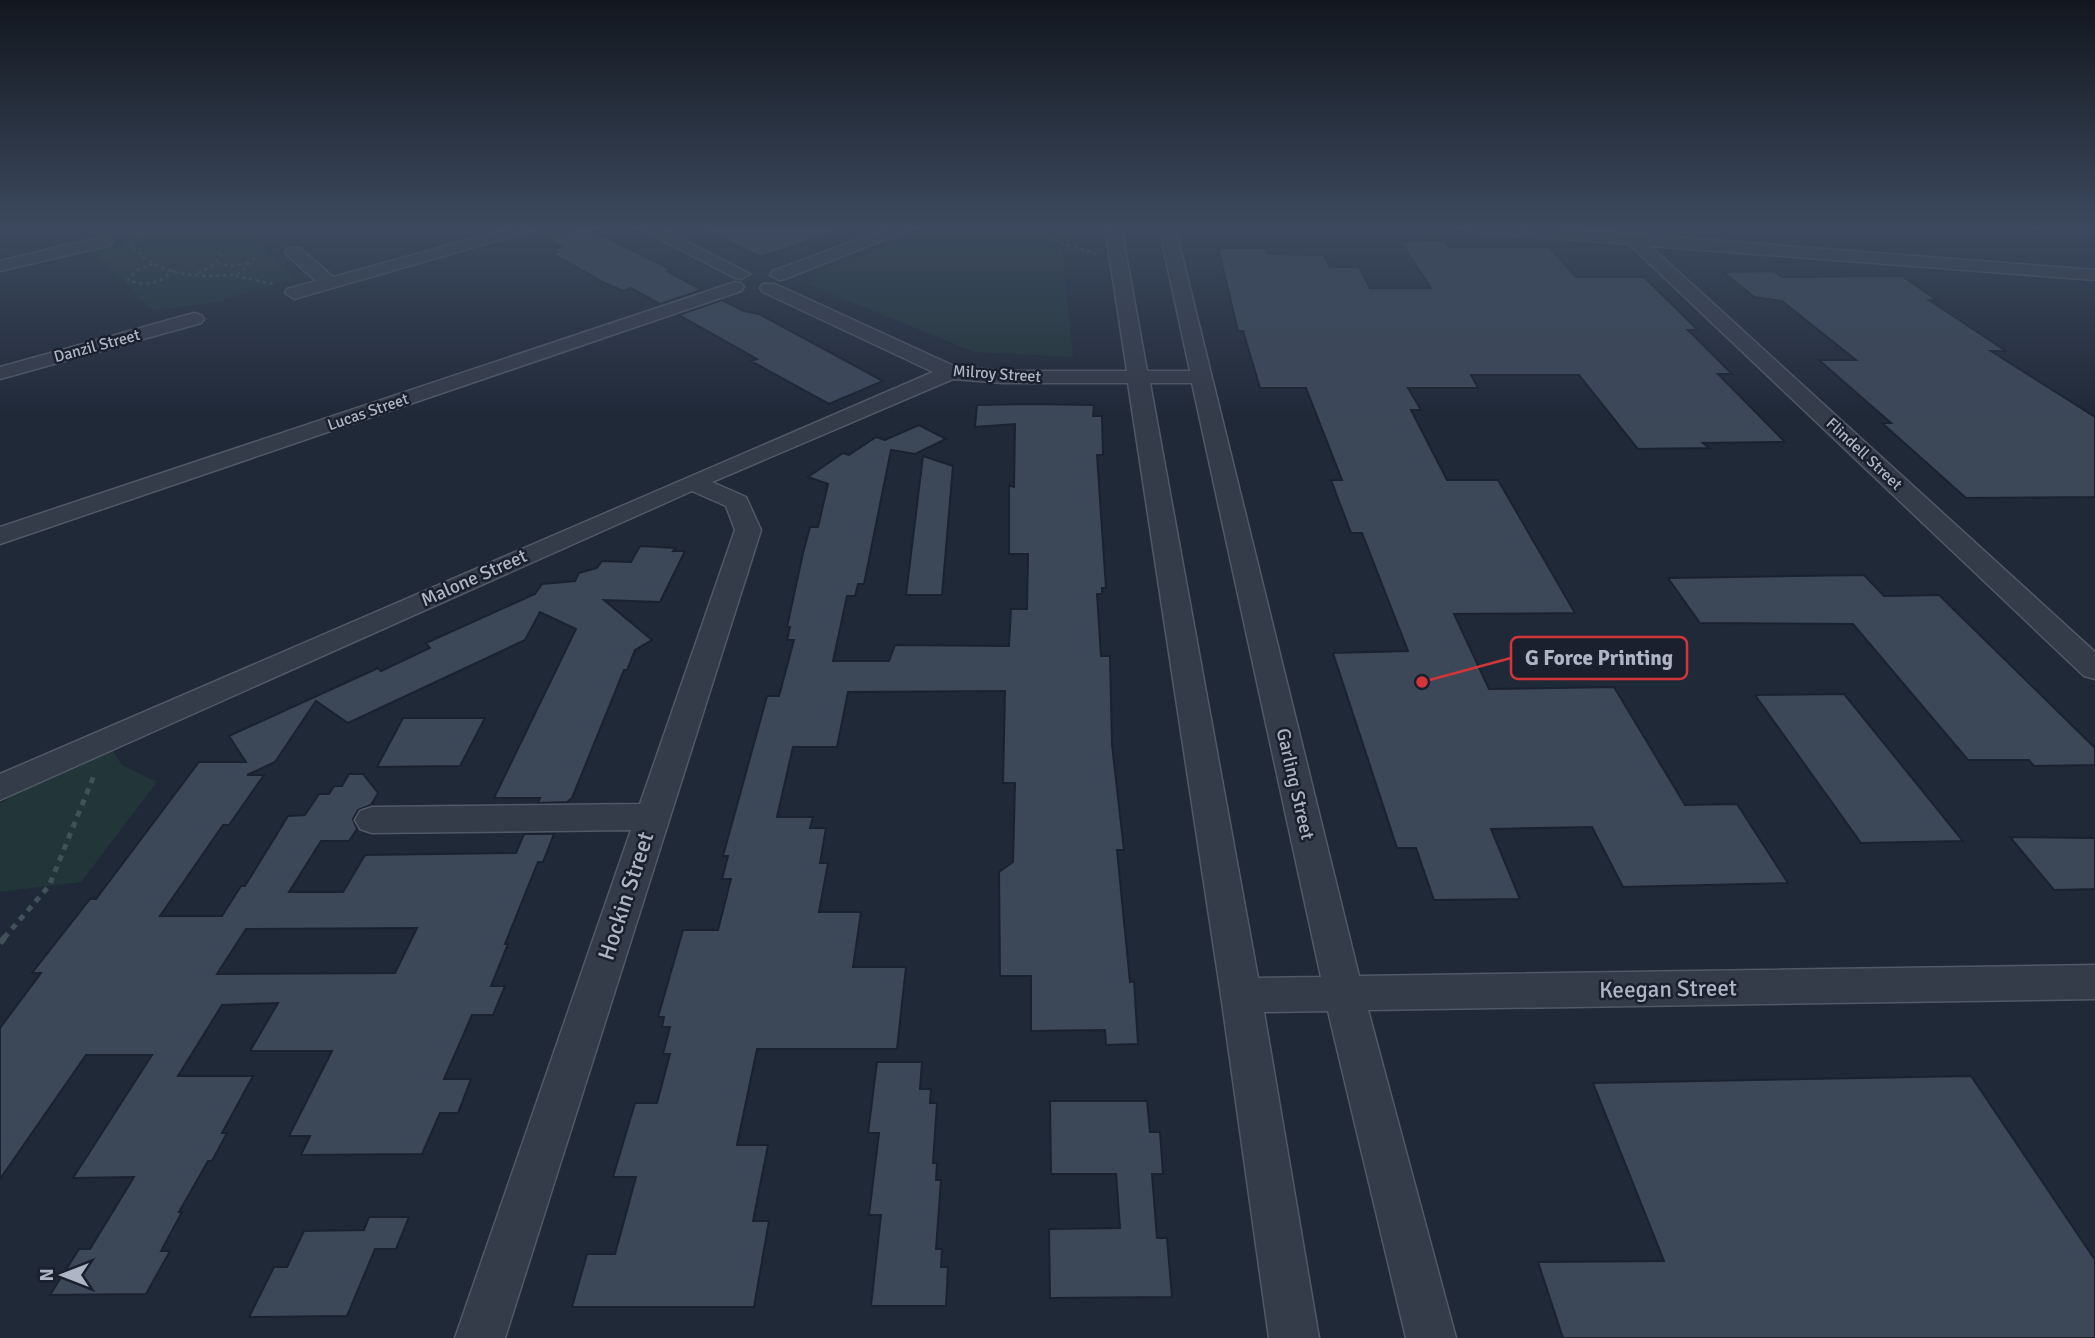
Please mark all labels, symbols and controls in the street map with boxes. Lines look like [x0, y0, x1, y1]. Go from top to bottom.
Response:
street label: Danzil Street [52, 325, 143, 367]
street label: Milroy Street [952, 361, 1042, 387]
street label: Lucas Street [325, 389, 412, 435]
street label: Flindell Street [1822, 414, 1907, 495]
street label: Malone Street [417, 544, 531, 612]
callout: G Force Printing [1511, 637, 1687, 679]
text: G Force Printing [1525, 645, 1673, 671]
street label: Garling Street [1271, 726, 1320, 842]
street label: Hockin Street [592, 828, 660, 964]
street label: Keegan Street [1599, 973, 1737, 1005]
north arrow [28, 1240, 98, 1310]
text: N [35, 1268, 59, 1282]

